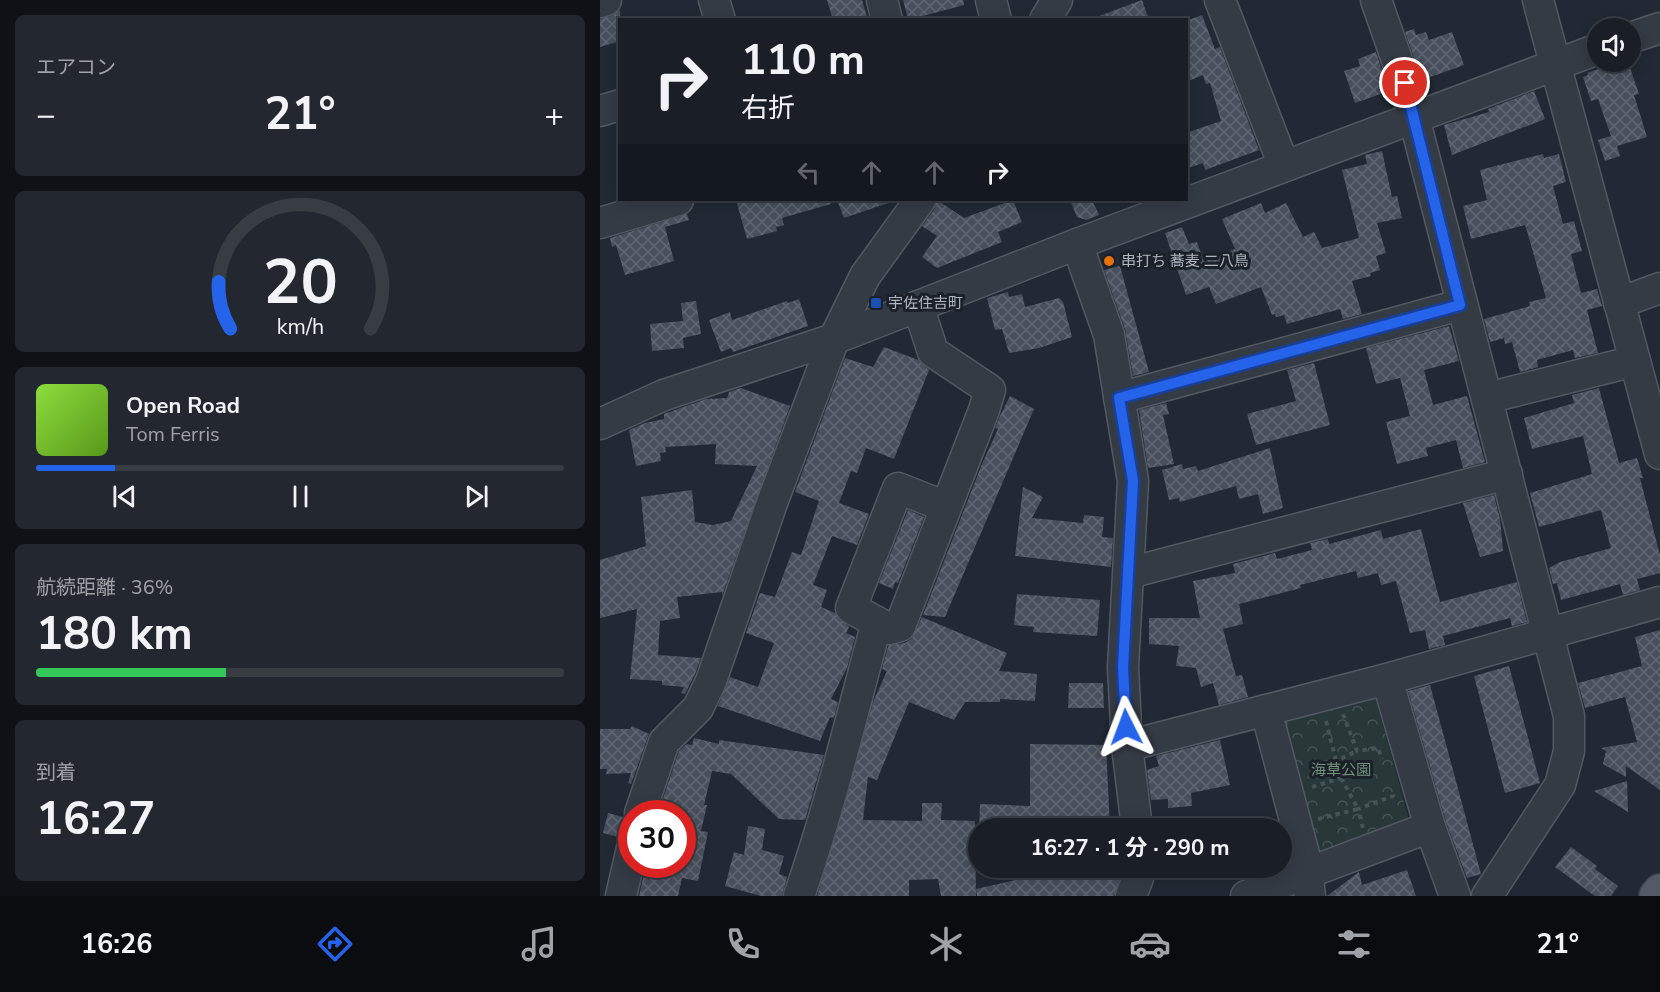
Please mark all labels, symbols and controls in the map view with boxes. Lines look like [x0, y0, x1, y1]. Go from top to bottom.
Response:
map controls [1587, 18, 1641, 72]
button: sound [1587, 18, 1641, 72]
text: 110 m [741, 32, 865, 89]
icon: right [642, 42, 720, 120]
text: エアコン [36, 54, 116, 81]
pin [1379, 57, 1430, 108]
icon: arrive [1388, 66, 1421, 99]
text: 21° [264, 84, 336, 145]
text: 右折 [741, 90, 795, 127]
text: − [36, 93, 56, 138]
text: + [544, 93, 564, 138]
icon: left [792, 156, 825, 189]
icon: ahead [855, 156, 888, 189]
icon: ahead [918, 156, 951, 189]
icon: right [981, 156, 1014, 189]
text: 20 [263, 240, 337, 325]
place label: 串打ち 蕎麦 二八鳥 [1121, 251, 1249, 271]
marker: 串打ち 蕎麦 二八鳥 [1102, 254, 1116, 268]
place label: 宇佐住吉町 [888, 293, 963, 313]
marker: 宇佐住吉町 [869, 296, 883, 310]
text: km/h [276, 312, 324, 342]
text: Open Road [126, 391, 240, 421]
text: Tom Ferris [126, 421, 220, 448]
icon: previous [108, 480, 141, 513]
icon: pause [284, 480, 317, 513]
icon: next [460, 480, 493, 513]
text: 航続距離 · 36% [36, 574, 173, 601]
text: 180 km [36, 604, 193, 665]
position arrow [1094, 695, 1158, 759]
text: 到着 [36, 759, 76, 786]
park label: 海草公園 [1311, 760, 1371, 780]
text: 16:27 [36, 789, 155, 850]
speed limit sign: 30 [618, 800, 696, 878]
text: 16:27 · 1 分 · 290 m [1031, 833, 1229, 863]
icon: directions [314, 923, 356, 965]
icon: music [518, 923, 560, 965]
icon: phone [722, 923, 764, 965]
icon: climate [925, 923, 967, 965]
icon: car [1129, 923, 1171, 965]
icon: filters [1333, 923, 1375, 965]
text: 16:26 [81, 926, 152, 963]
text: 21° [1536, 926, 1579, 963]

